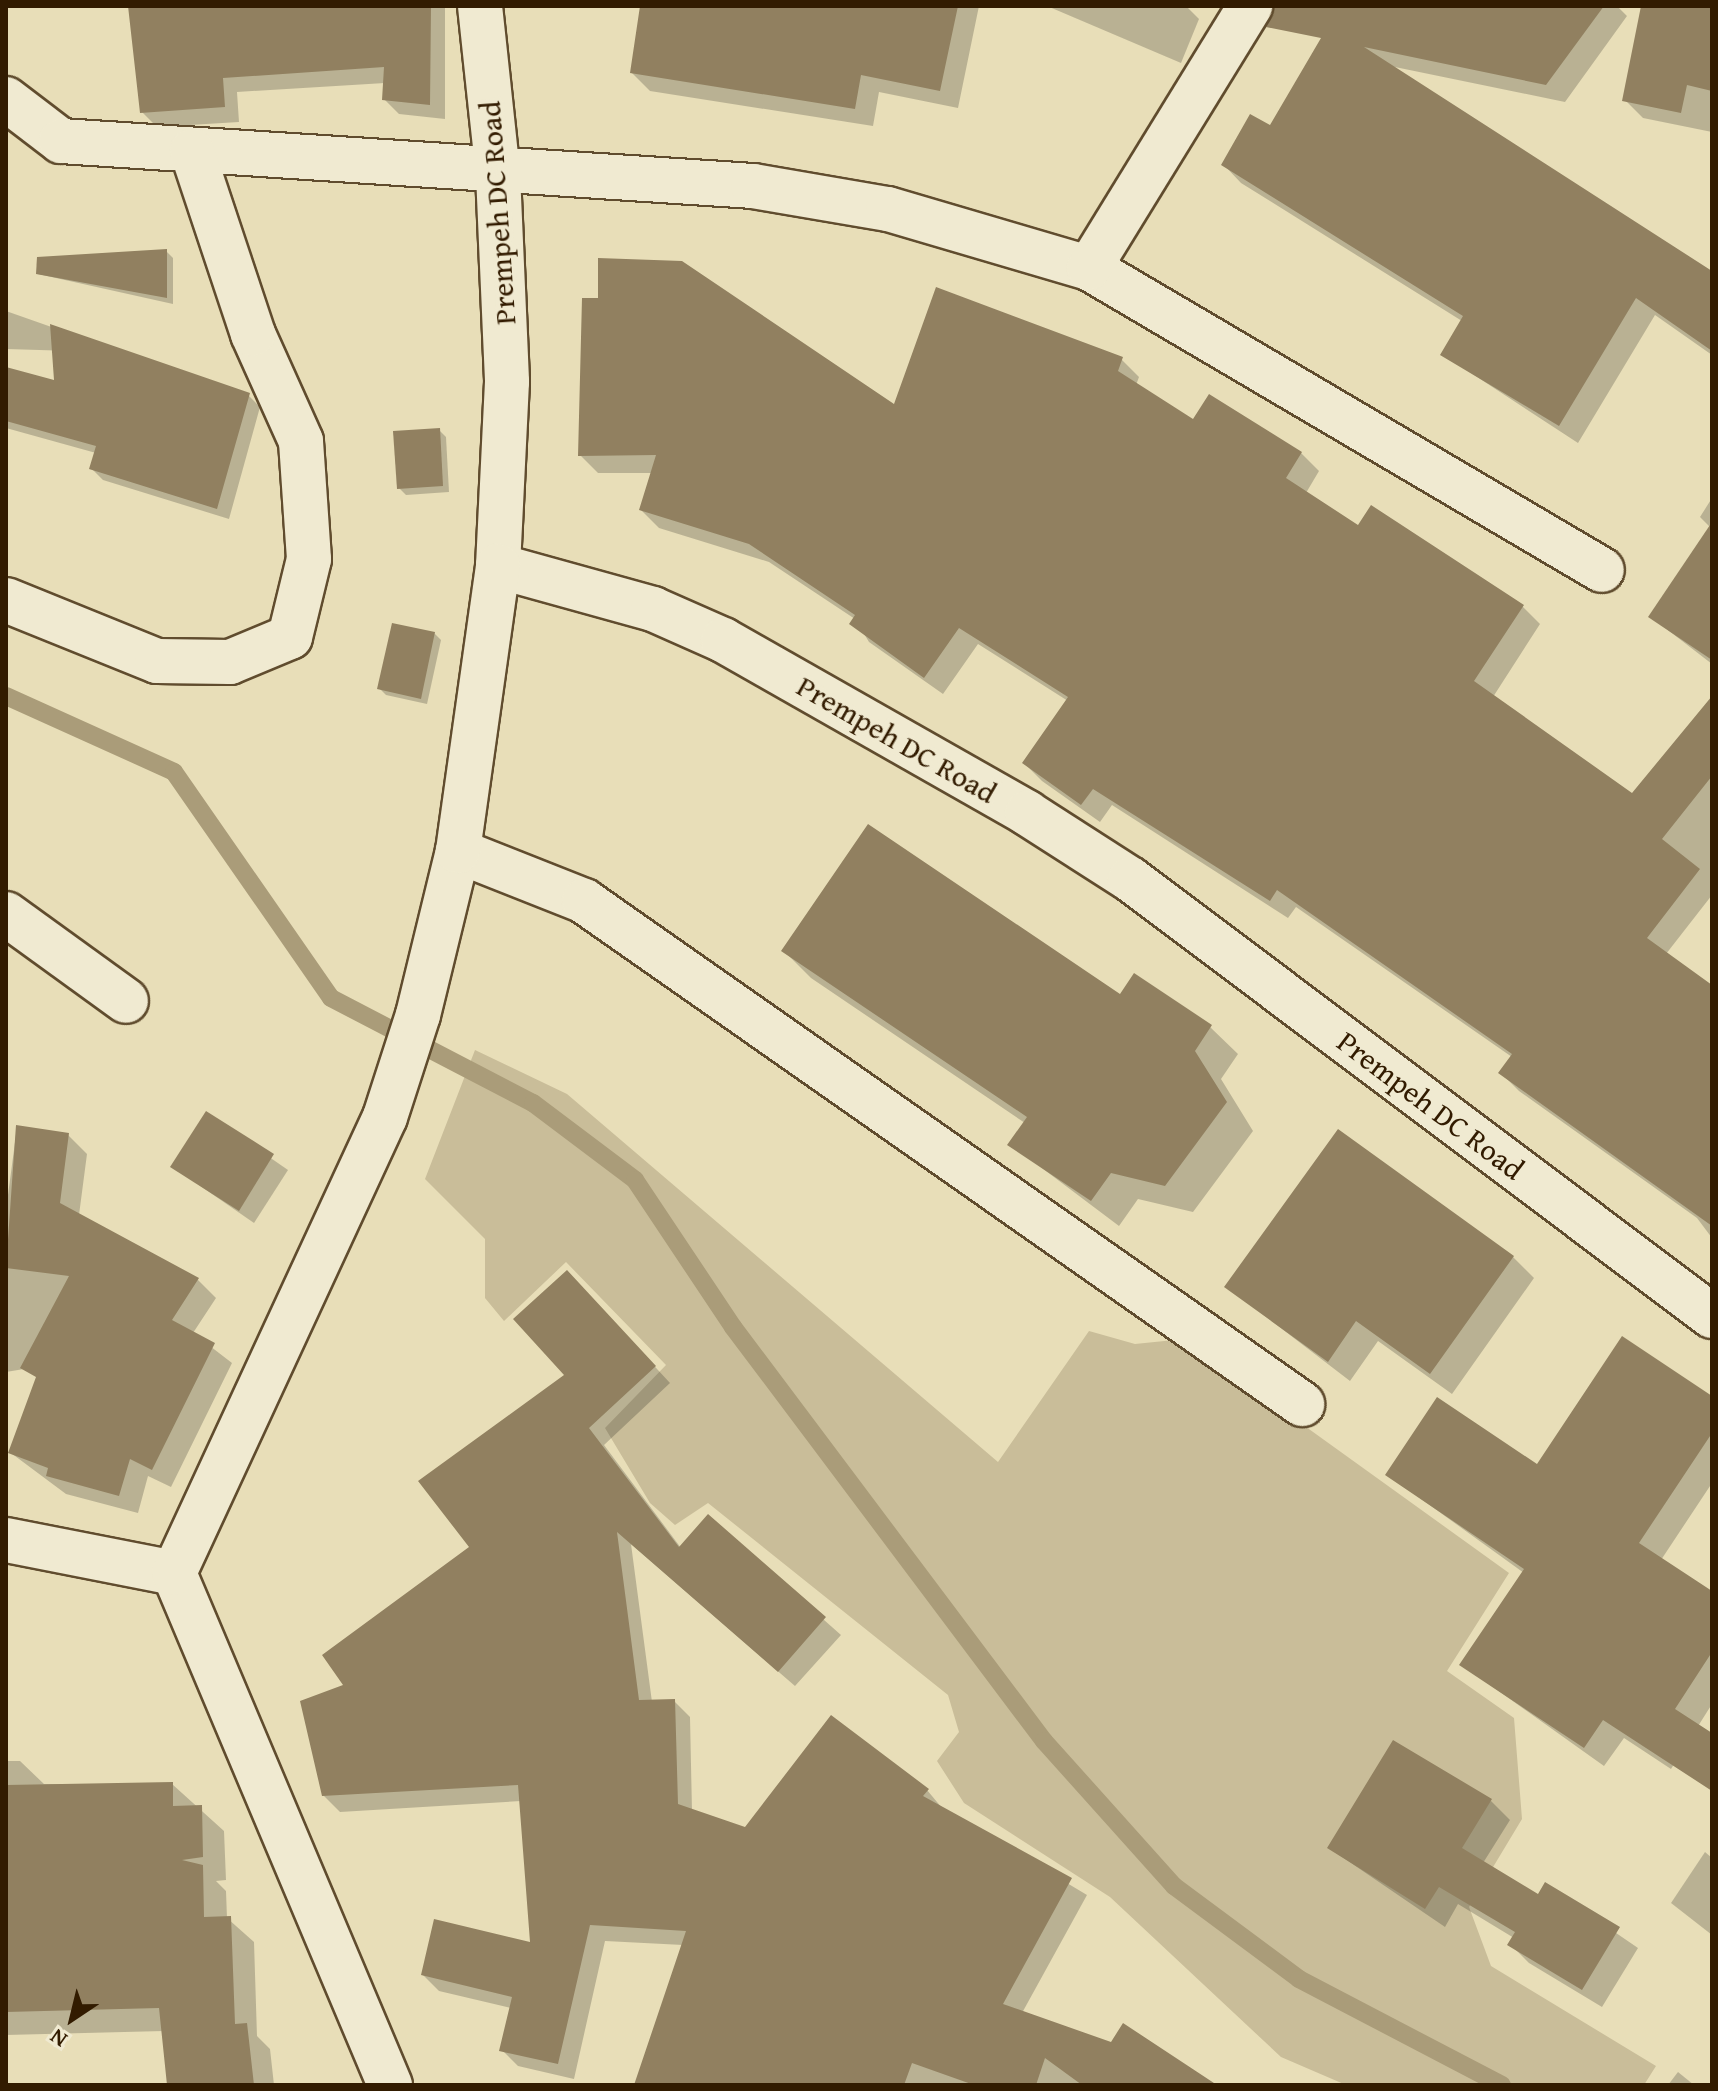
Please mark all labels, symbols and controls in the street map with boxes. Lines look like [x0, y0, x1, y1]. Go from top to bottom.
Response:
street label: Prempeh DC Road [471, 100, 523, 326]
street label: Prempeh DC Road [791, 667, 1003, 811]
street label: Prempeh DC Road [1331, 1023, 1531, 1187]
north arrow [32, 1979, 112, 2059]
text: N [43, 2021, 73, 2056]

